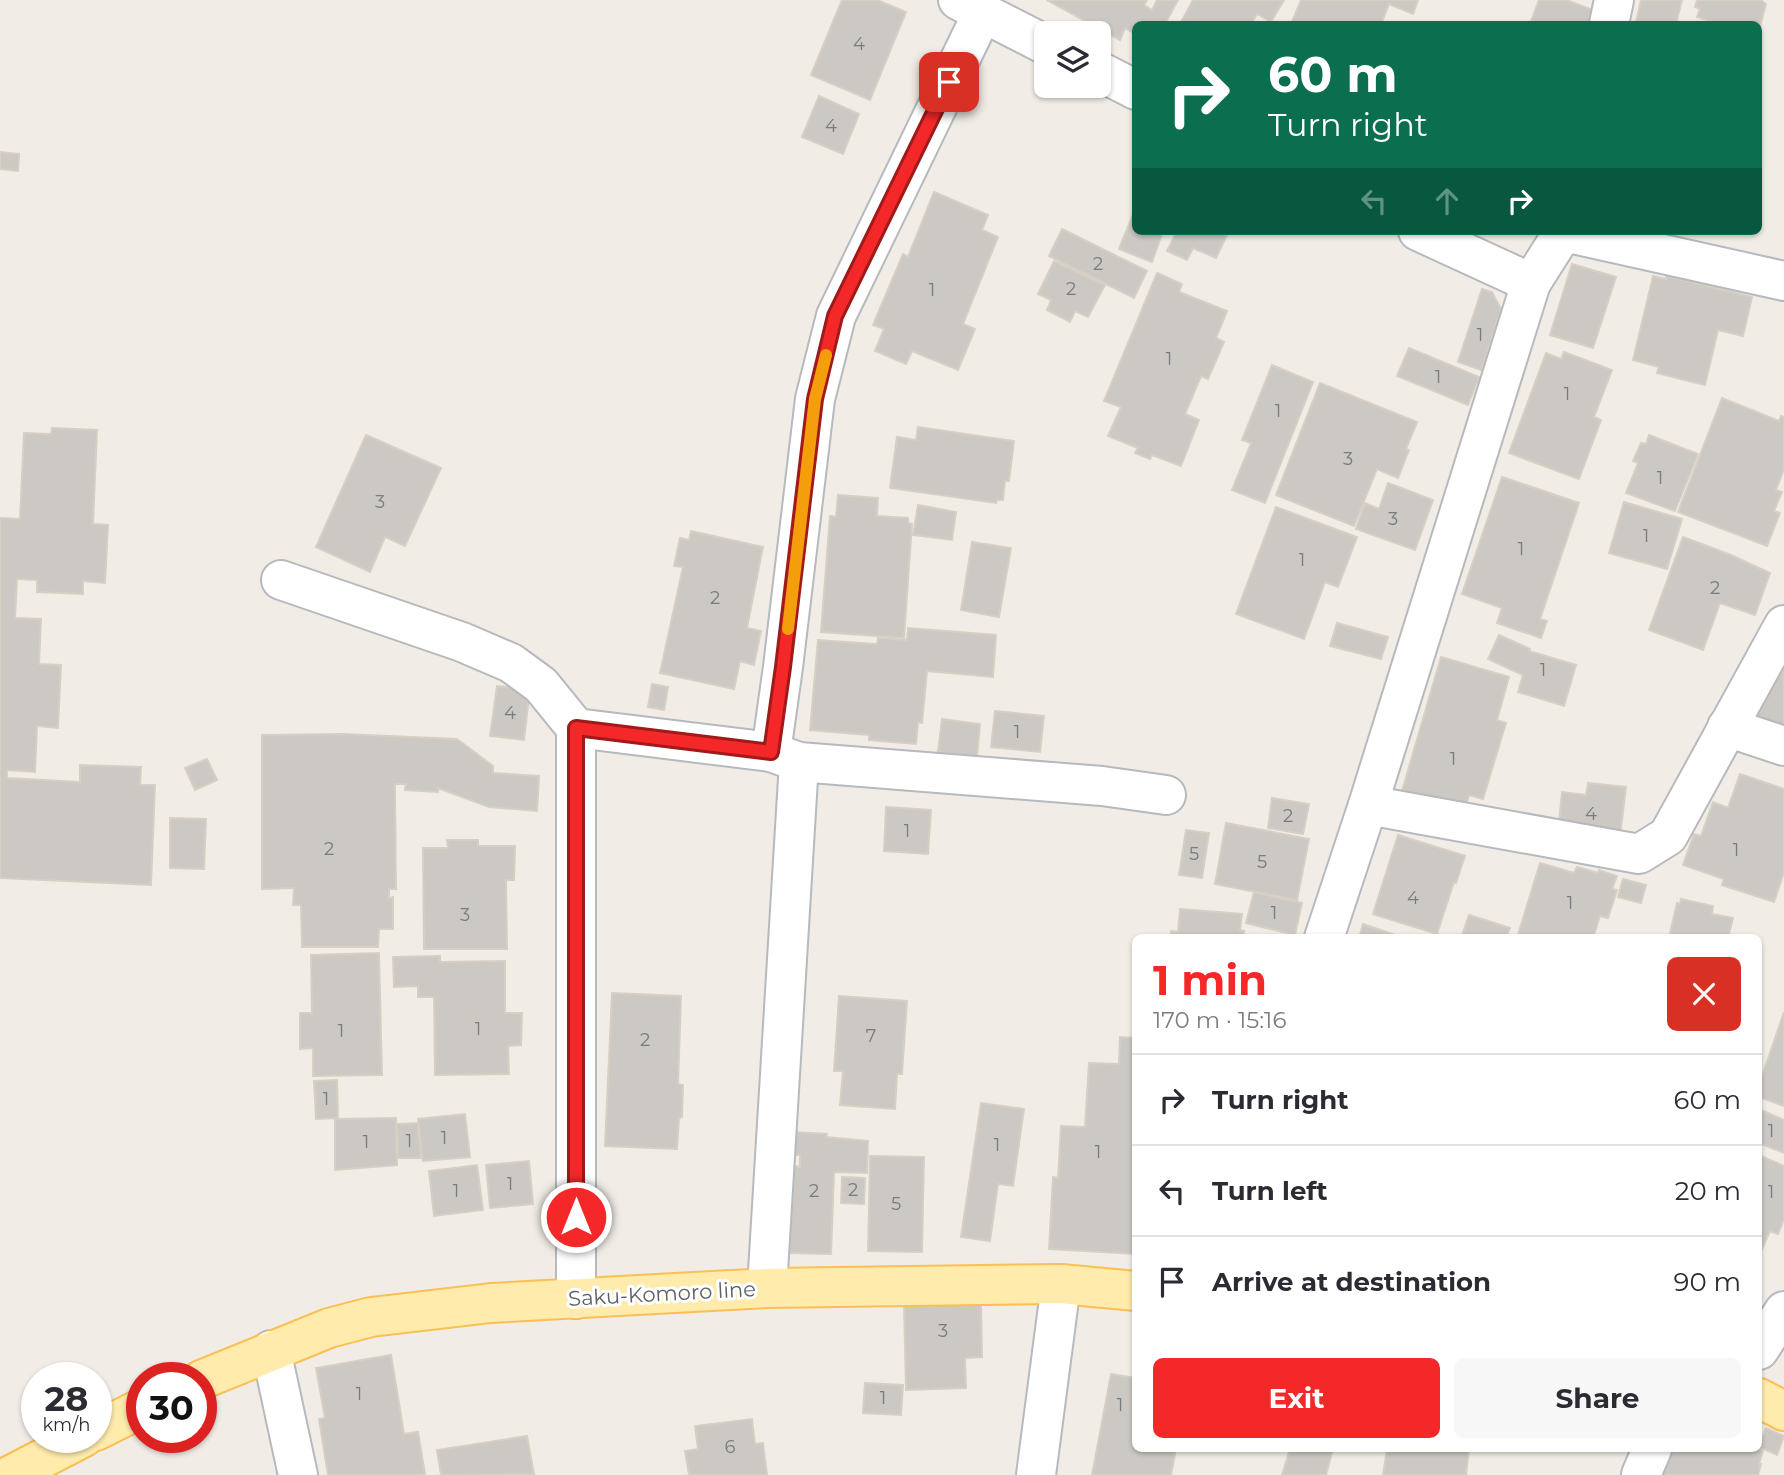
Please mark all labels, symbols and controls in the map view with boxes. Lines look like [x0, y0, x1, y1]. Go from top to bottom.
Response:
map controls [1034, 21, 1111, 98]
button: layers [1034, 21, 1111, 98]
house number: 4 [853, 33, 865, 55]
text: 60 m [1268, 45, 1398, 104]
icon: right [1153, 49, 1244, 140]
pin [919, 52, 979, 112]
icon: arrive [930, 63, 968, 101]
text: Turn right [1268, 105, 1428, 144]
house number: 4 [825, 115, 837, 137]
icon: left [1355, 182, 1393, 220]
icon: ahead [1428, 182, 1466, 220]
icon: right [1501, 182, 1539, 220]
house number: 2 [1093, 253, 1103, 275]
house number: 2 [1066, 278, 1076, 300]
house number: 1 [929, 279, 935, 301]
house number: 1 [1477, 324, 1483, 346]
house number: 1 [1166, 348, 1172, 370]
house number: 1 [1435, 366, 1441, 388]
house number: 1 [1564, 383, 1570, 405]
house number: 1 [1275, 400, 1281, 422]
house number: 3 [1343, 448, 1353, 470]
house number: 1 [1657, 467, 1663, 489]
house number: 3 [375, 491, 385, 513]
house number: 3 [1388, 508, 1398, 530]
house number: 1 [1643, 525, 1649, 547]
house number: 1 [1518, 538, 1524, 560]
house number: 1 [1299, 549, 1305, 571]
house number: 2 [1710, 577, 1720, 599]
house number: 2 [710, 587, 720, 609]
house number: 1 [1540, 659, 1546, 681]
house number: 4 [504, 702, 516, 724]
house number: 1 [1014, 721, 1020, 743]
house number: 1 [1450, 748, 1456, 770]
house number: 4 [1585, 803, 1597, 825]
house number: 2 [1283, 805, 1293, 827]
house number: 1 [904, 820, 910, 842]
house number: 2 [324, 838, 334, 860]
house number: 1 [1733, 839, 1739, 861]
house number: 5 [1189, 843, 1199, 865]
house number: 5 [1257, 851, 1267, 873]
house number: 4 [1407, 887, 1419, 909]
house number: 1 [1567, 892, 1573, 914]
house number: 1 [1271, 902, 1277, 924]
house number: 3 [460, 904, 470, 926]
text: 1 min [1153, 954, 1267, 1006]
button: close [1667, 957, 1741, 1031]
text: 170 m · 15:16 [1153, 1006, 1286, 1034]
house number: 1 [475, 1018, 481, 1040]
house number: 1 [338, 1020, 344, 1042]
house number: 7 [866, 1025, 876, 1047]
house number: 2 [640, 1029, 650, 1051]
icon: right [1153, 1081, 1191, 1119]
text: Turn right [1212, 1084, 1348, 1116]
text: 60 m [1674, 1084, 1741, 1116]
house number: 1 [323, 1088, 329, 1110]
house number: 1 [1768, 1120, 1774, 1142]
house number: 1 [441, 1127, 447, 1149]
house number: 1 [406, 1130, 412, 1152]
house number: 1 [363, 1131, 369, 1153]
house number: 1 [994, 1134, 1000, 1156]
house number: 1 [1095, 1141, 1101, 1163]
icon: left [1153, 1172, 1191, 1210]
house number: 1 [507, 1173, 513, 1195]
text: Turn left [1212, 1175, 1328, 1207]
text: 20 m [1675, 1175, 1741, 1207]
house number: 2 [848, 1179, 858, 1201]
house number: 1 [453, 1180, 459, 1202]
position arrow [539, 1180, 613, 1254]
house number: 2 [809, 1180, 819, 1202]
house number: 1 [1768, 1181, 1774, 1203]
house number: 5 [891, 1193, 901, 1215]
icon: arrive [1153, 1263, 1191, 1301]
text: Arrive at destination [1212, 1266, 1491, 1298]
text: 90 m [1674, 1266, 1741, 1298]
street label: Saku-Komoro line [568, 1276, 756, 1311]
house number: 3 [938, 1320, 948, 1342]
button: Exit [1153, 1358, 1440, 1438]
button: Share [1454, 1358, 1741, 1438]
speed limit sign: 30 [126, 1362, 217, 1453]
text: 28 [45, 1377, 88, 1420]
house number: 1 [356, 1383, 362, 1405]
house number: 1 [880, 1387, 886, 1409]
house number: 1 [1117, 1394, 1123, 1416]
text: km/h [42, 1414, 91, 1436]
house number: 6 [725, 1436, 736, 1458]

